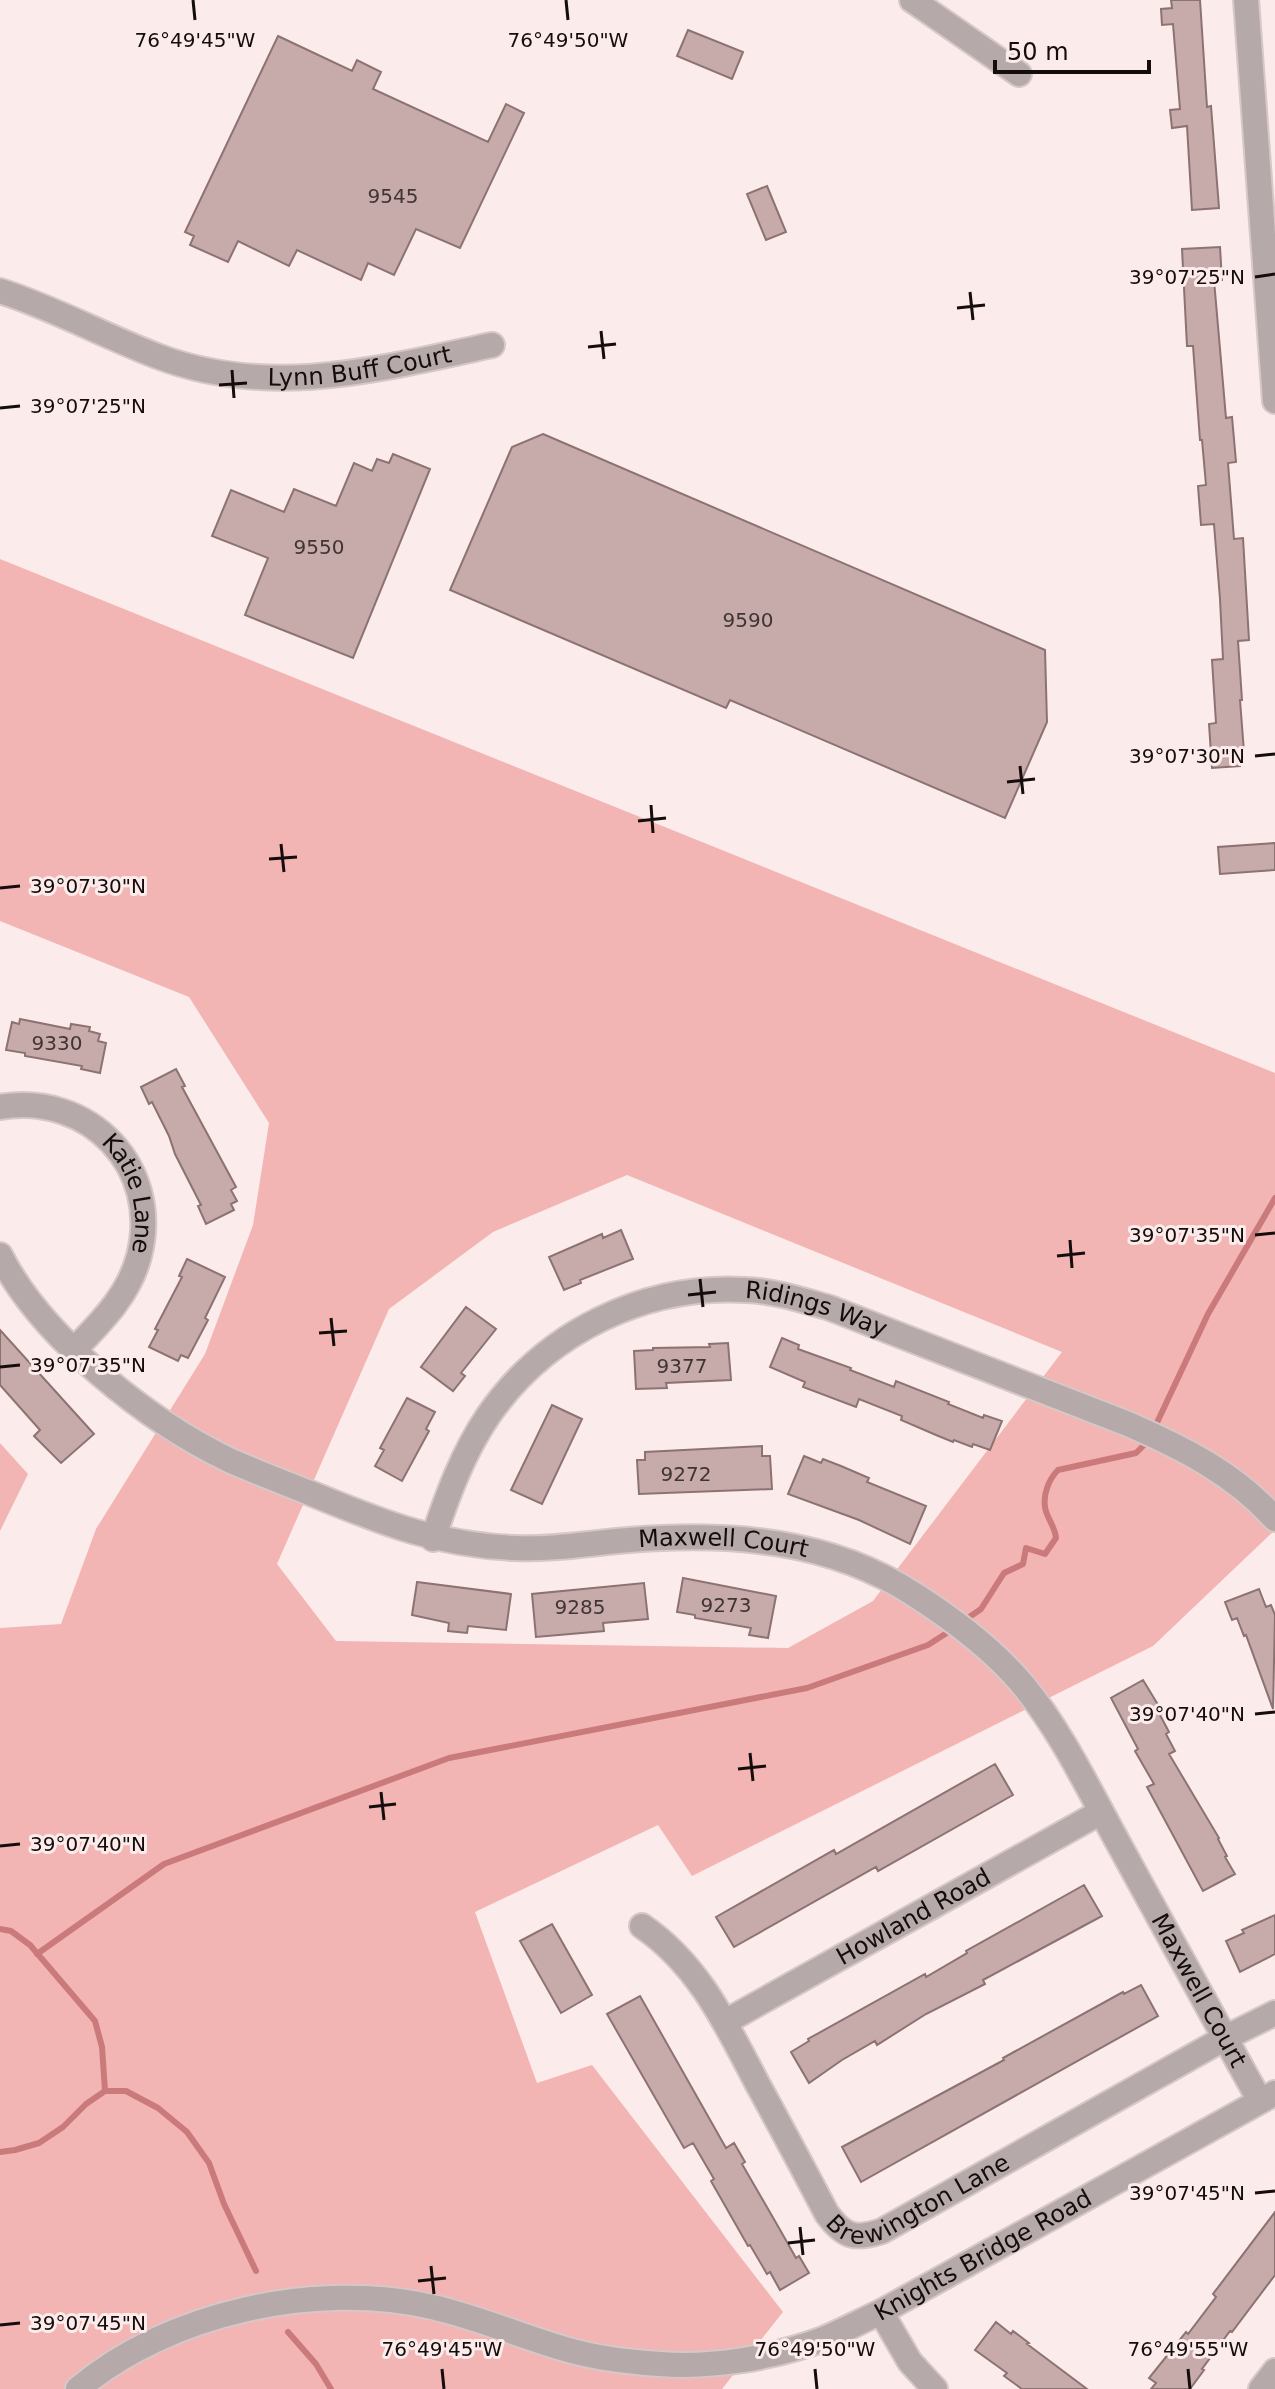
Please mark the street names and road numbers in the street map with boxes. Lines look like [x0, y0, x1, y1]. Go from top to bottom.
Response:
street label: Lynn Buff Court [268, 340, 454, 392]
street label: Katie Lane [96, 1128, 157, 1256]
street label: Ridings Way [744, 1276, 891, 1343]
street label: Maxwell Court [637, 1523, 811, 1563]
street label: Howland Road [832, 1862, 996, 1971]
street label: Maxwell Court [1146, 1909, 1252, 2072]
street label: Brewington Lane [820, 2148, 1014, 2250]
street label: Knights Bridge Road [870, 2184, 1096, 2327]

